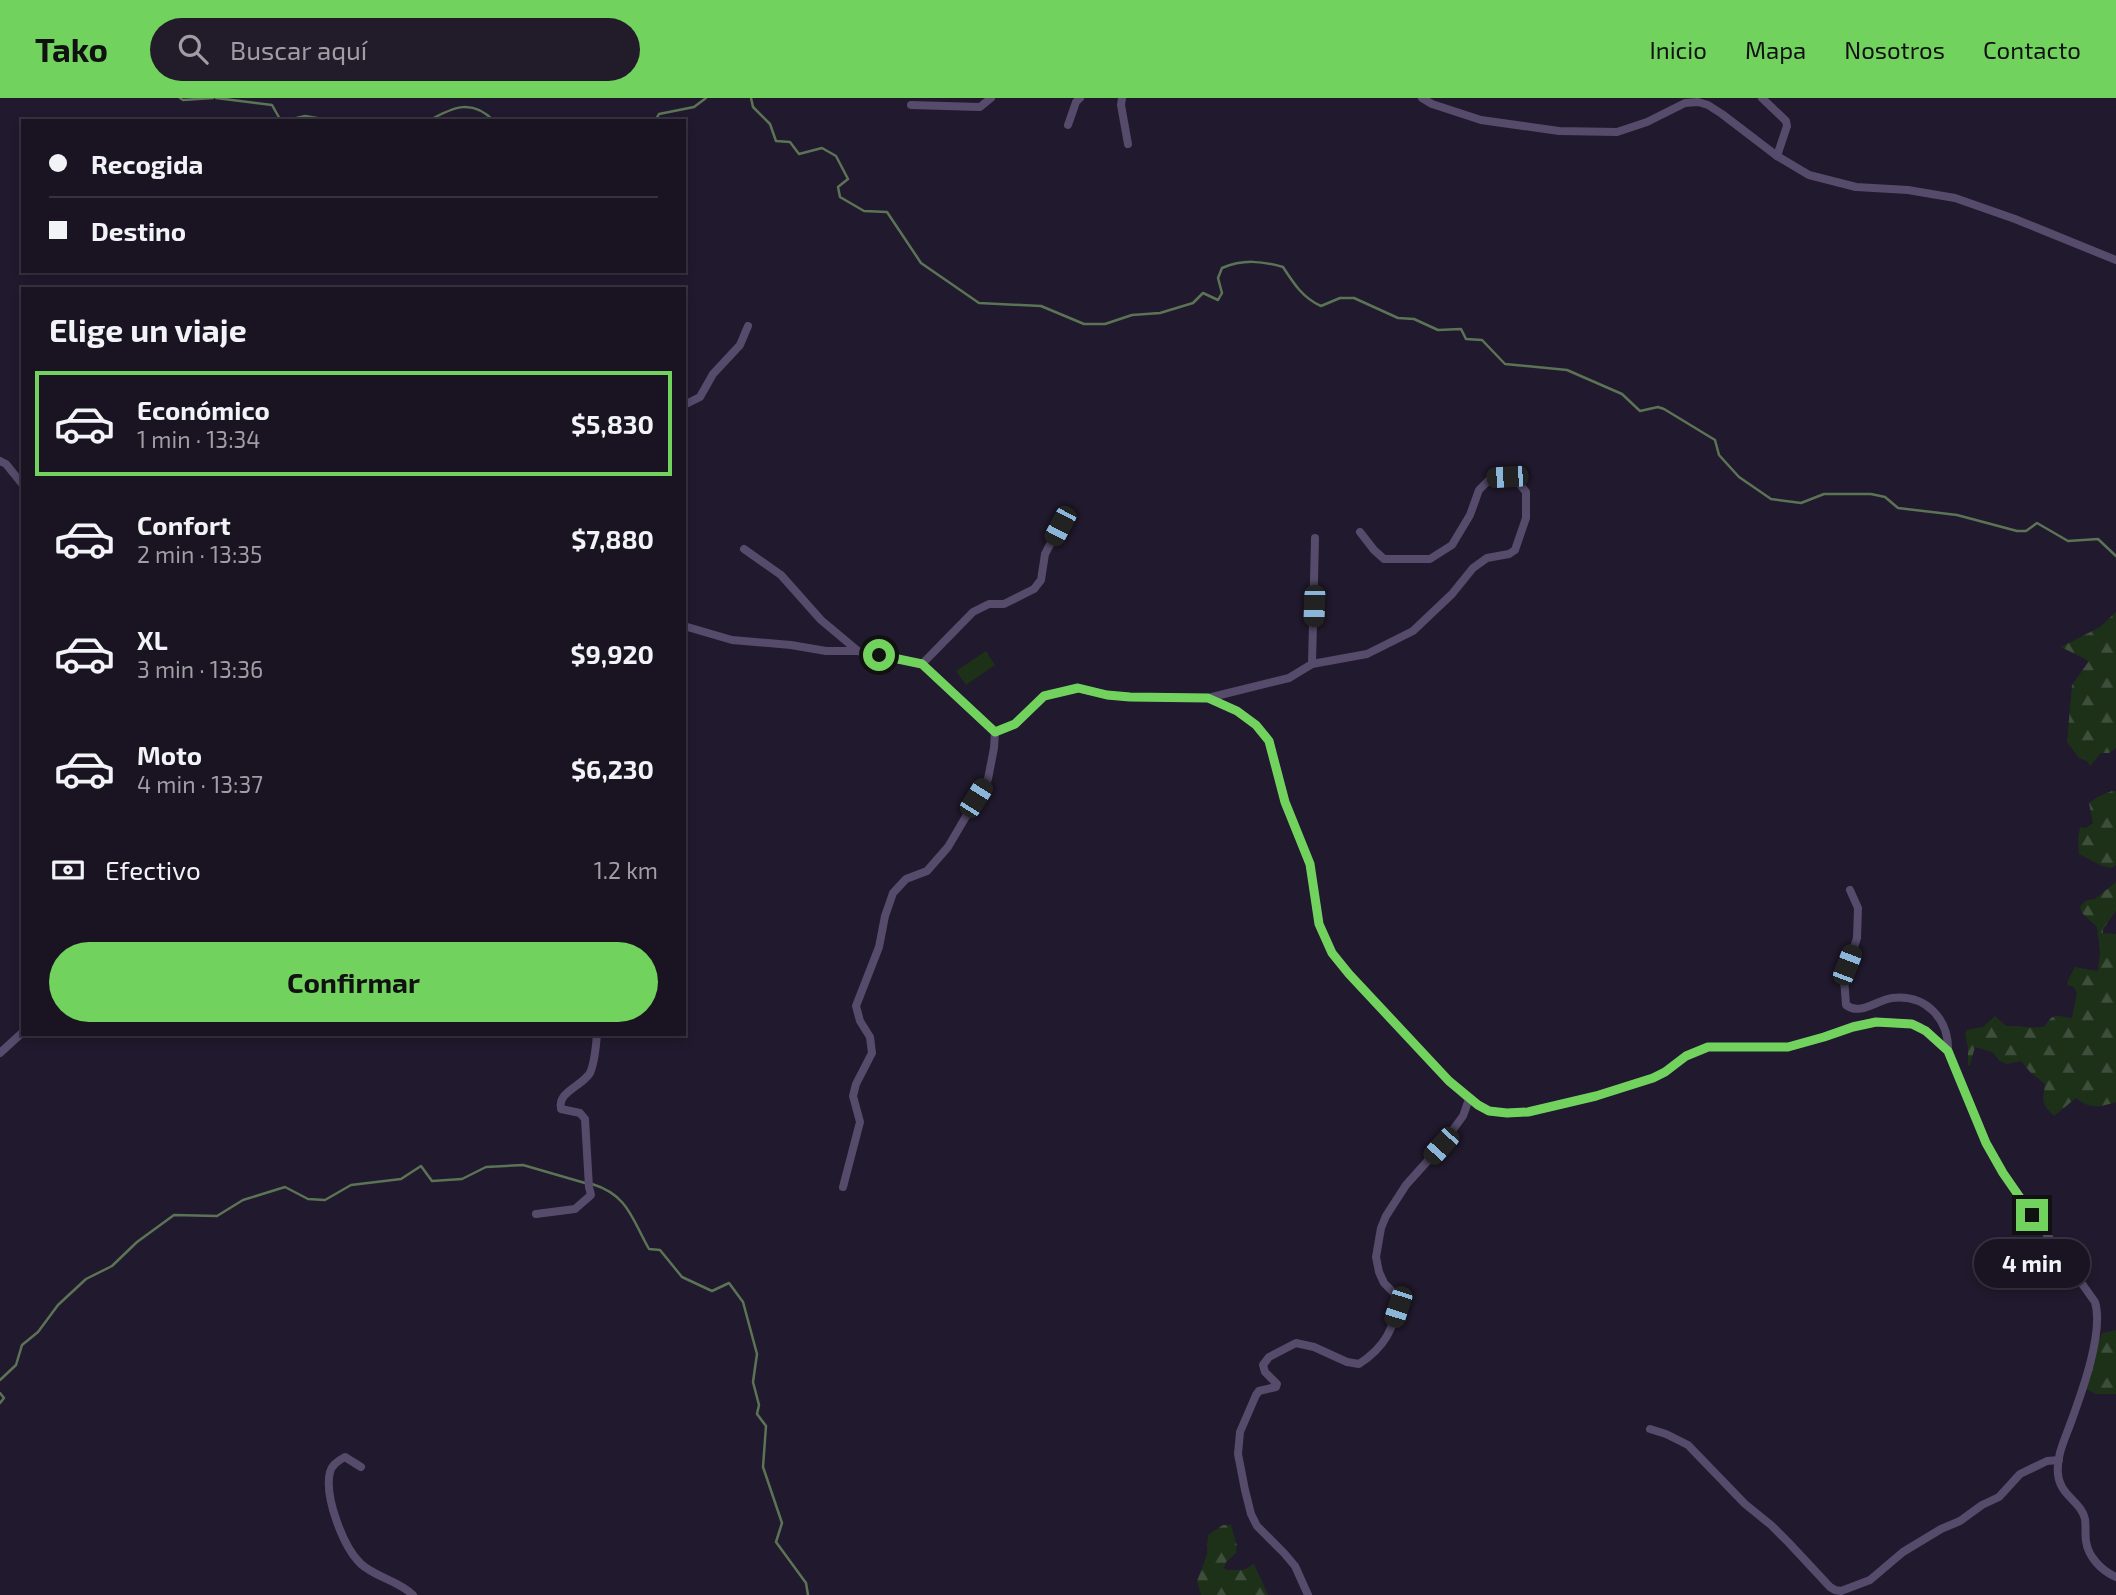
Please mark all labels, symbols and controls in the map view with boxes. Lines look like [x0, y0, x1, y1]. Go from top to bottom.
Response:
search box [150, 18, 640, 81]
text: Tako [35, 29, 108, 69]
icon: search [174, 30, 212, 68]
text: Buscar aquí [230, 34, 367, 65]
text: Inicio [1649, 35, 1707, 64]
text: Mapa [1745, 35, 1806, 64]
text: Nosotros [1844, 35, 1945, 64]
text: Contacto [1983, 35, 2081, 64]
text: Recogida [91, 148, 203, 179]
text: Destino [91, 215, 186, 246]
text: Elige un viaje [49, 310, 247, 348]
icon: car [53, 392, 116, 455]
text: Económico [137, 394, 270, 425]
text: $5,830 [571, 408, 654, 439]
text: 1 min · 13:34 [137, 425, 261, 453]
car [1486, 465, 1529, 489]
car [1041, 503, 1080, 549]
icon: car [53, 507, 116, 570]
text: Confort [137, 509, 231, 540]
text: $7,880 [571, 523, 654, 554]
text: 2 min · 13:35 [137, 540, 262, 568]
car [1303, 585, 1326, 627]
icon: car [53, 622, 116, 685]
text: XL [137, 624, 168, 655]
text: $9,920 [570, 638, 654, 669]
route start [863, 639, 895, 671]
text: 3 min · 13:36 [137, 655, 263, 683]
icon: car [53, 737, 116, 800]
text: Moto [137, 739, 202, 770]
text: $6,230 [571, 753, 654, 784]
text: 4 min · 13:37 [137, 770, 263, 798]
car [956, 775, 997, 821]
icon: cash [49, 851, 87, 889]
text: Efectivo [105, 854, 201, 885]
text: 1.2 km [594, 856, 658, 884]
button: Confirmar [49, 942, 658, 1022]
car [1830, 942, 1865, 988]
car [1420, 1123, 1463, 1169]
route end [2016, 1199, 2048, 1231]
callout: 4 min [1974, 1240, 2090, 1288]
text: 4 min [2002, 1249, 2062, 1277]
car [1382, 1284, 1415, 1330]

